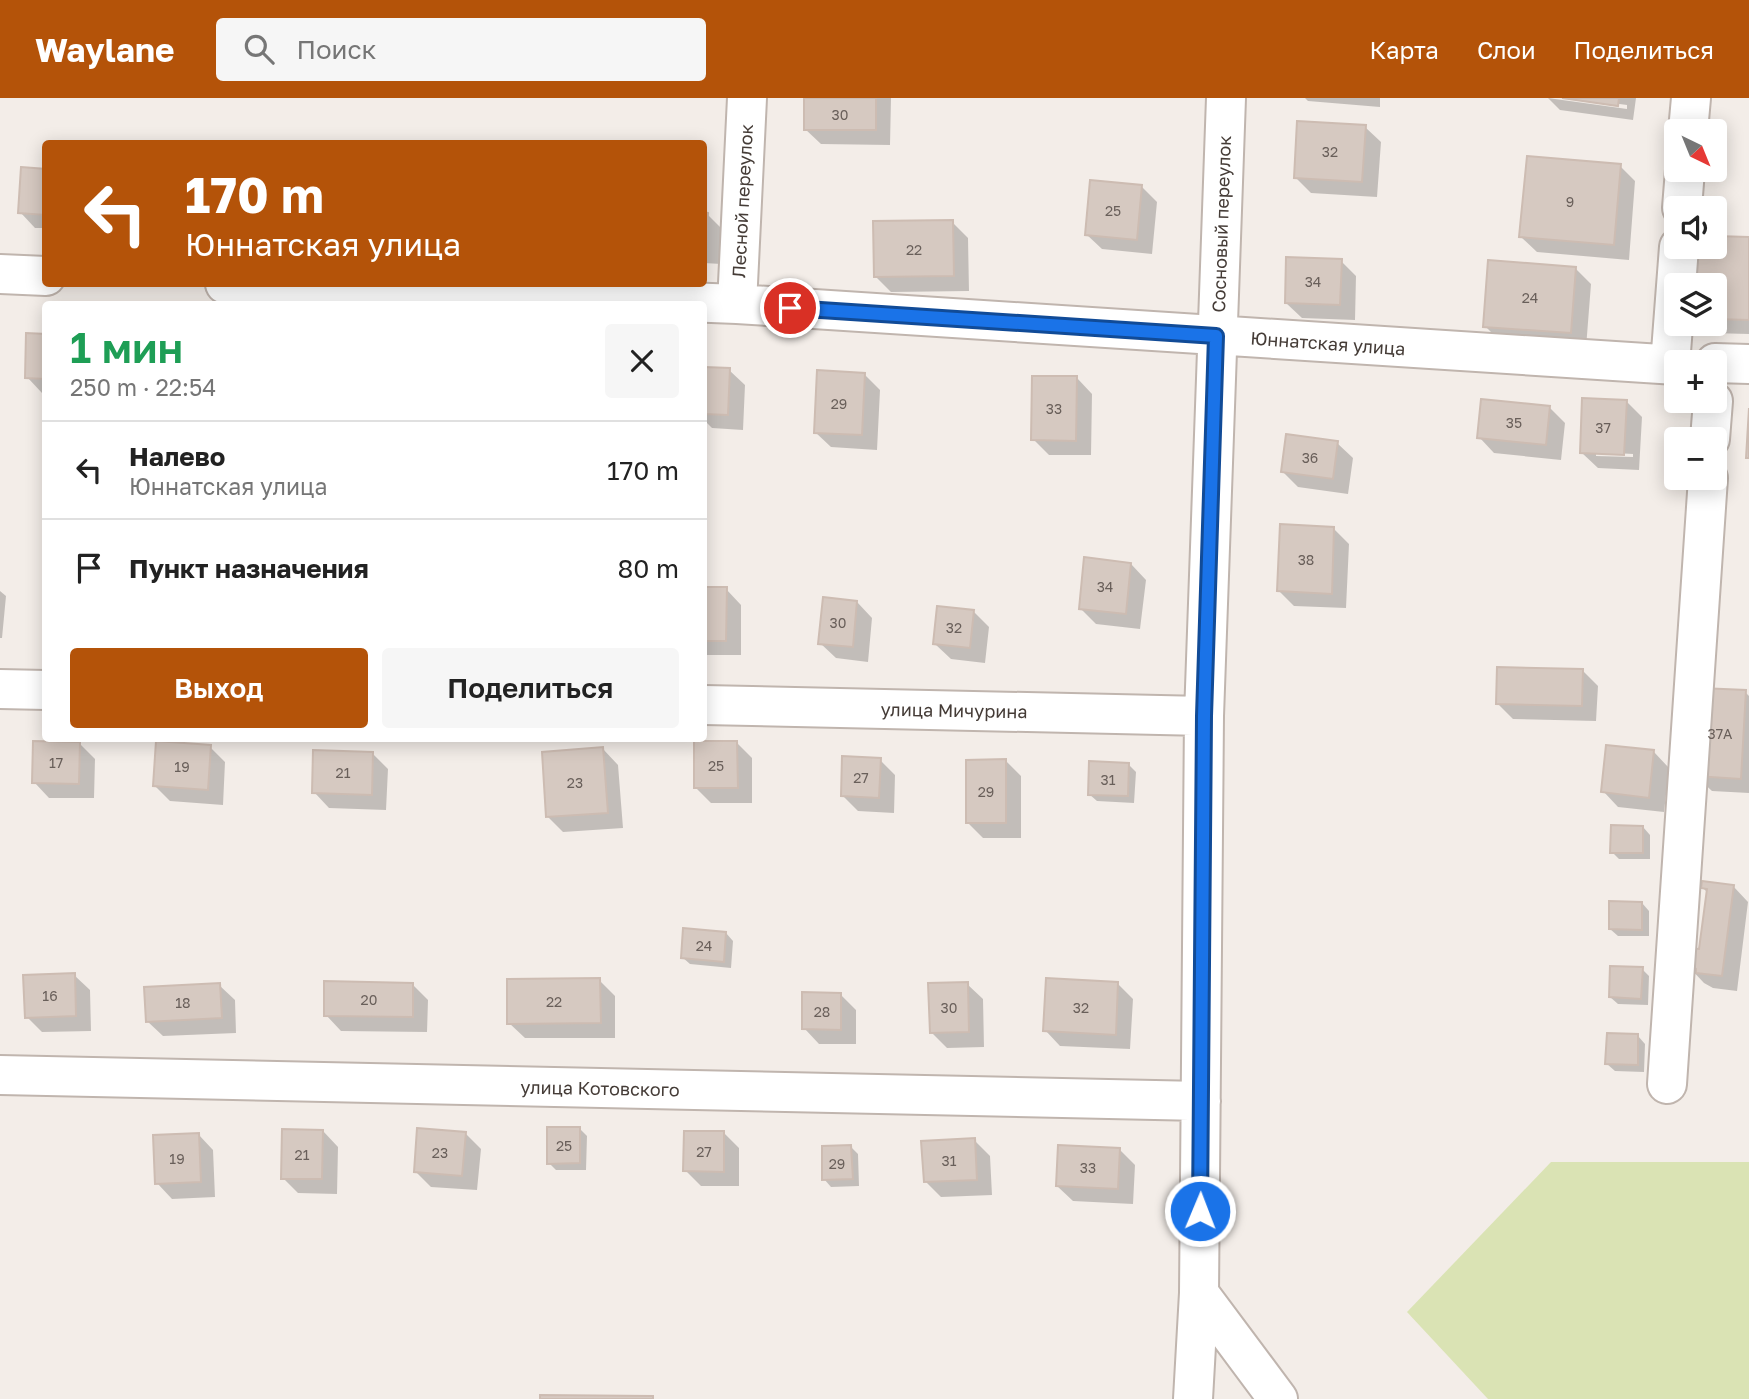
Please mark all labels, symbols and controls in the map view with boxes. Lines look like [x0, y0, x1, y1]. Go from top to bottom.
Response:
search box [216, 18, 706, 81]
text: Waylane [35, 30, 174, 69]
icon: search [240, 30, 278, 68]
text: Поиск [296, 34, 377, 65]
text: Карта [1369, 35, 1439, 64]
text: Слои [1477, 35, 1536, 64]
text: Поделиться [1574, 35, 1714, 64]
house number: 30 [832, 106, 848, 123]
north arrow [1664, 119, 1727, 182]
map controls [1664, 119, 1727, 490]
street label: Лесной переулок [727, 123, 757, 279]
street label: Сосновый переулок [1207, 135, 1235, 313]
house number: 32 [1322, 143, 1338, 160]
text: 170 m [185, 165, 324, 224]
icon: left [70, 168, 161, 259]
house number: 9 [1566, 193, 1574, 210]
button: sound [1664, 196, 1727, 259]
house number: 25 [1105, 202, 1121, 219]
text: Юннатская улица [185, 225, 461, 263]
house number: 22 [906, 241, 922, 258]
house number: 34 [1305, 273, 1321, 290]
button: layers [1664, 273, 1727, 336]
pin [760, 278, 820, 338]
icon: arrive [771, 289, 809, 327]
house number: 24 [1522, 289, 1538, 306]
text: 1 мин [70, 322, 183, 372]
button: close [605, 324, 679, 398]
street label: Юннатская улица [1250, 327, 1406, 359]
button: + [1664, 350, 1727, 413]
text: 250 m · 22:54 [70, 373, 216, 401]
house number: 29 [831, 395, 847, 412]
house number: 33 [1046, 400, 1062, 417]
house number: 35 [1506, 414, 1522, 431]
house number: 37 [1595, 419, 1611, 436]
button: − [1664, 427, 1727, 490]
text: Налево [129, 441, 225, 472]
house number: 36 [1302, 449, 1318, 466]
icon: left [70, 451, 108, 489]
text: 170 m [607, 455, 679, 486]
text: Юннатская улица [129, 472, 328, 500]
icon: arrive [70, 549, 108, 587]
house number: 38 [1298, 551, 1314, 568]
text: Пункт назначения [129, 553, 369, 584]
text: 80 m [618, 553, 679, 584]
house number: 34 [1097, 578, 1113, 595]
house number: 30 [830, 614, 846, 631]
house number: 32 [946, 619, 962, 636]
button: Выход [70, 648, 368, 728]
button: Поделиться [382, 648, 679, 728]
street label: улица Мичурина [880, 698, 1028, 722]
house number: 37А [1708, 725, 1733, 742]
house number: 17 [49, 754, 63, 771]
house number: 25 [708, 757, 724, 774]
house number: 19 [174, 758, 190, 775]
house number: 21 [336, 764, 351, 781]
house number: 27 [853, 769, 869, 786]
house number: 31 [1101, 771, 1116, 788]
house number: 23 [567, 774, 583, 791]
house number: 29 [978, 783, 994, 800]
house number: 24 [696, 937, 712, 954]
house number: 16 [42, 987, 58, 1004]
house number: 20 [361, 991, 377, 1008]
house number: 22 [546, 993, 562, 1010]
house number: 18 [175, 994, 191, 1011]
house number: 30 [941, 999, 957, 1016]
house number: 32 [1073, 999, 1089, 1016]
house number: 28 [814, 1003, 830, 1020]
street label: улица Котовского [520, 1076, 680, 1100]
house number: 25 [556, 1137, 572, 1154]
house number: 27 [696, 1143, 712, 1160]
house number: 23 [432, 1144, 448, 1161]
house number: 21 [295, 1146, 310, 1163]
house number: 19 [169, 1150, 185, 1167]
house number: 31 [942, 1152, 957, 1169]
house number: 29 [829, 1155, 845, 1172]
house number: 33 [1080, 1159, 1096, 1176]
position arrow [1163, 1174, 1237, 1248]

